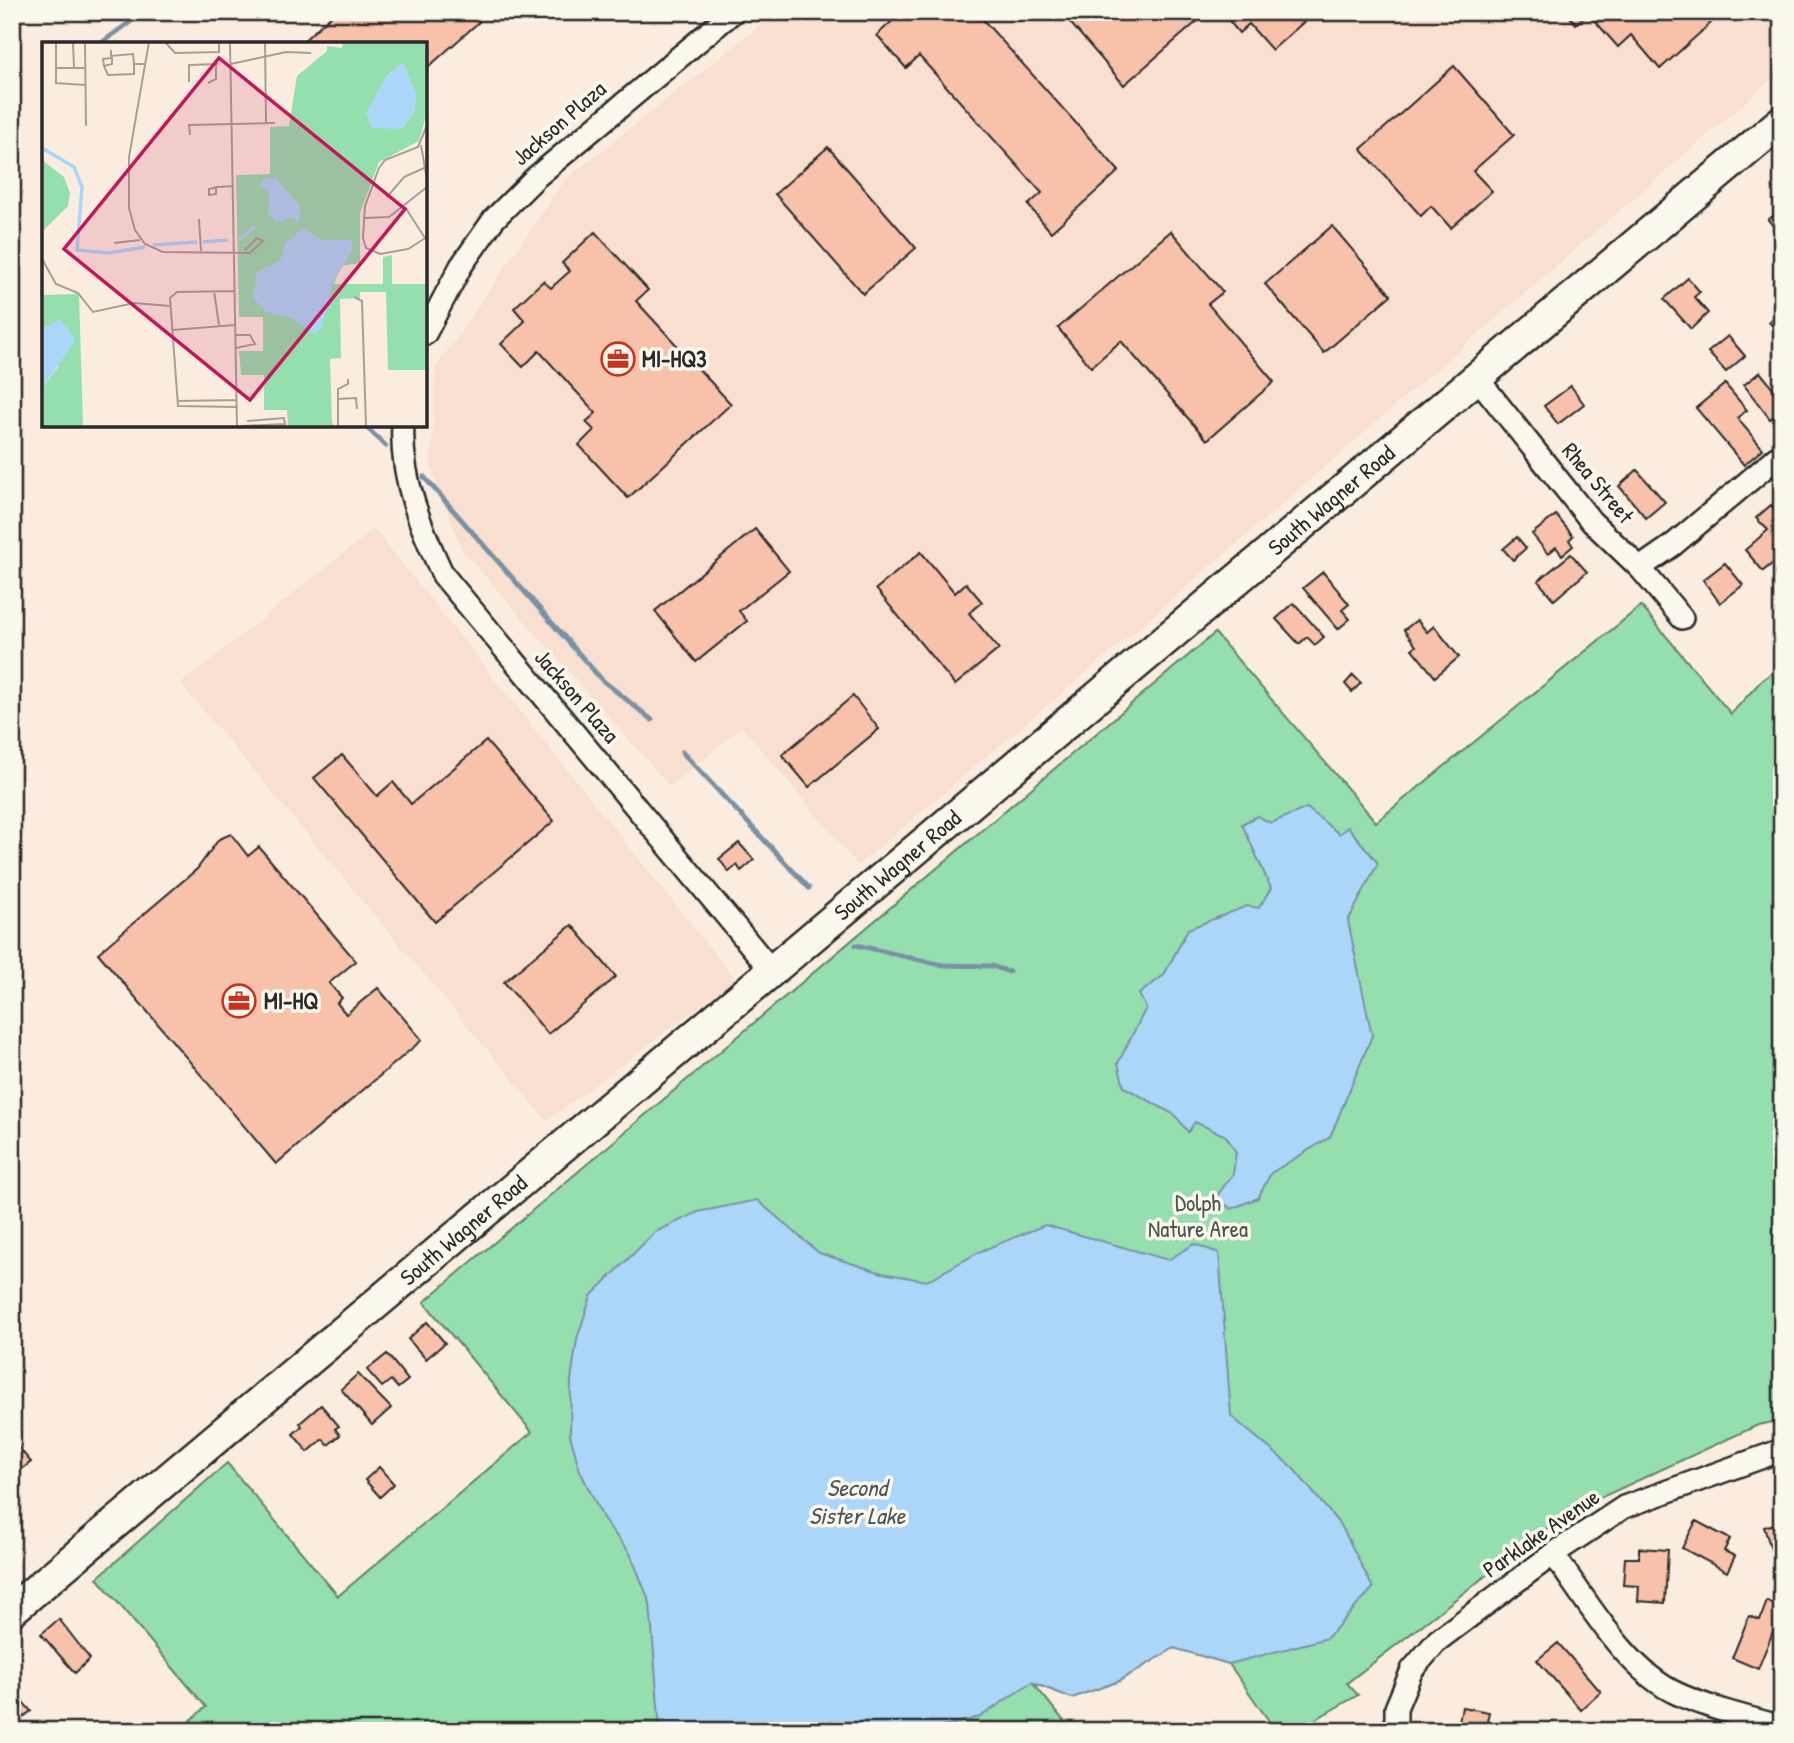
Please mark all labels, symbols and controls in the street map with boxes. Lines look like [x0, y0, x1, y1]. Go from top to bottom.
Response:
inset map [42, 42, 427, 427]
street label: Jackson Plaza [505, 73, 612, 172]
office icon: MI-HQ3 [599, 340, 637, 378]
place label: MI-HQ3 [642, 343, 707, 374]
street label: Rhea Street [1555, 436, 1642, 531]
street label: South Wagner Road [1261, 437, 1401, 562]
street label: Jackson Plaza [528, 642, 627, 749]
street label: South Wagner Road [827, 802, 967, 927]
office icon: MI-HQ [220, 982, 258, 1020]
place label: MI-HQ [264, 985, 318, 1016]
street label: South Wagner Road [393, 1167, 533, 1292]
park label: Dolph Nature Area [1148, 1187, 1248, 1244]
water label: Second Sister Lake [809, 1471, 906, 1531]
street label: Parklake Avenue [1476, 1481, 1605, 1584]

